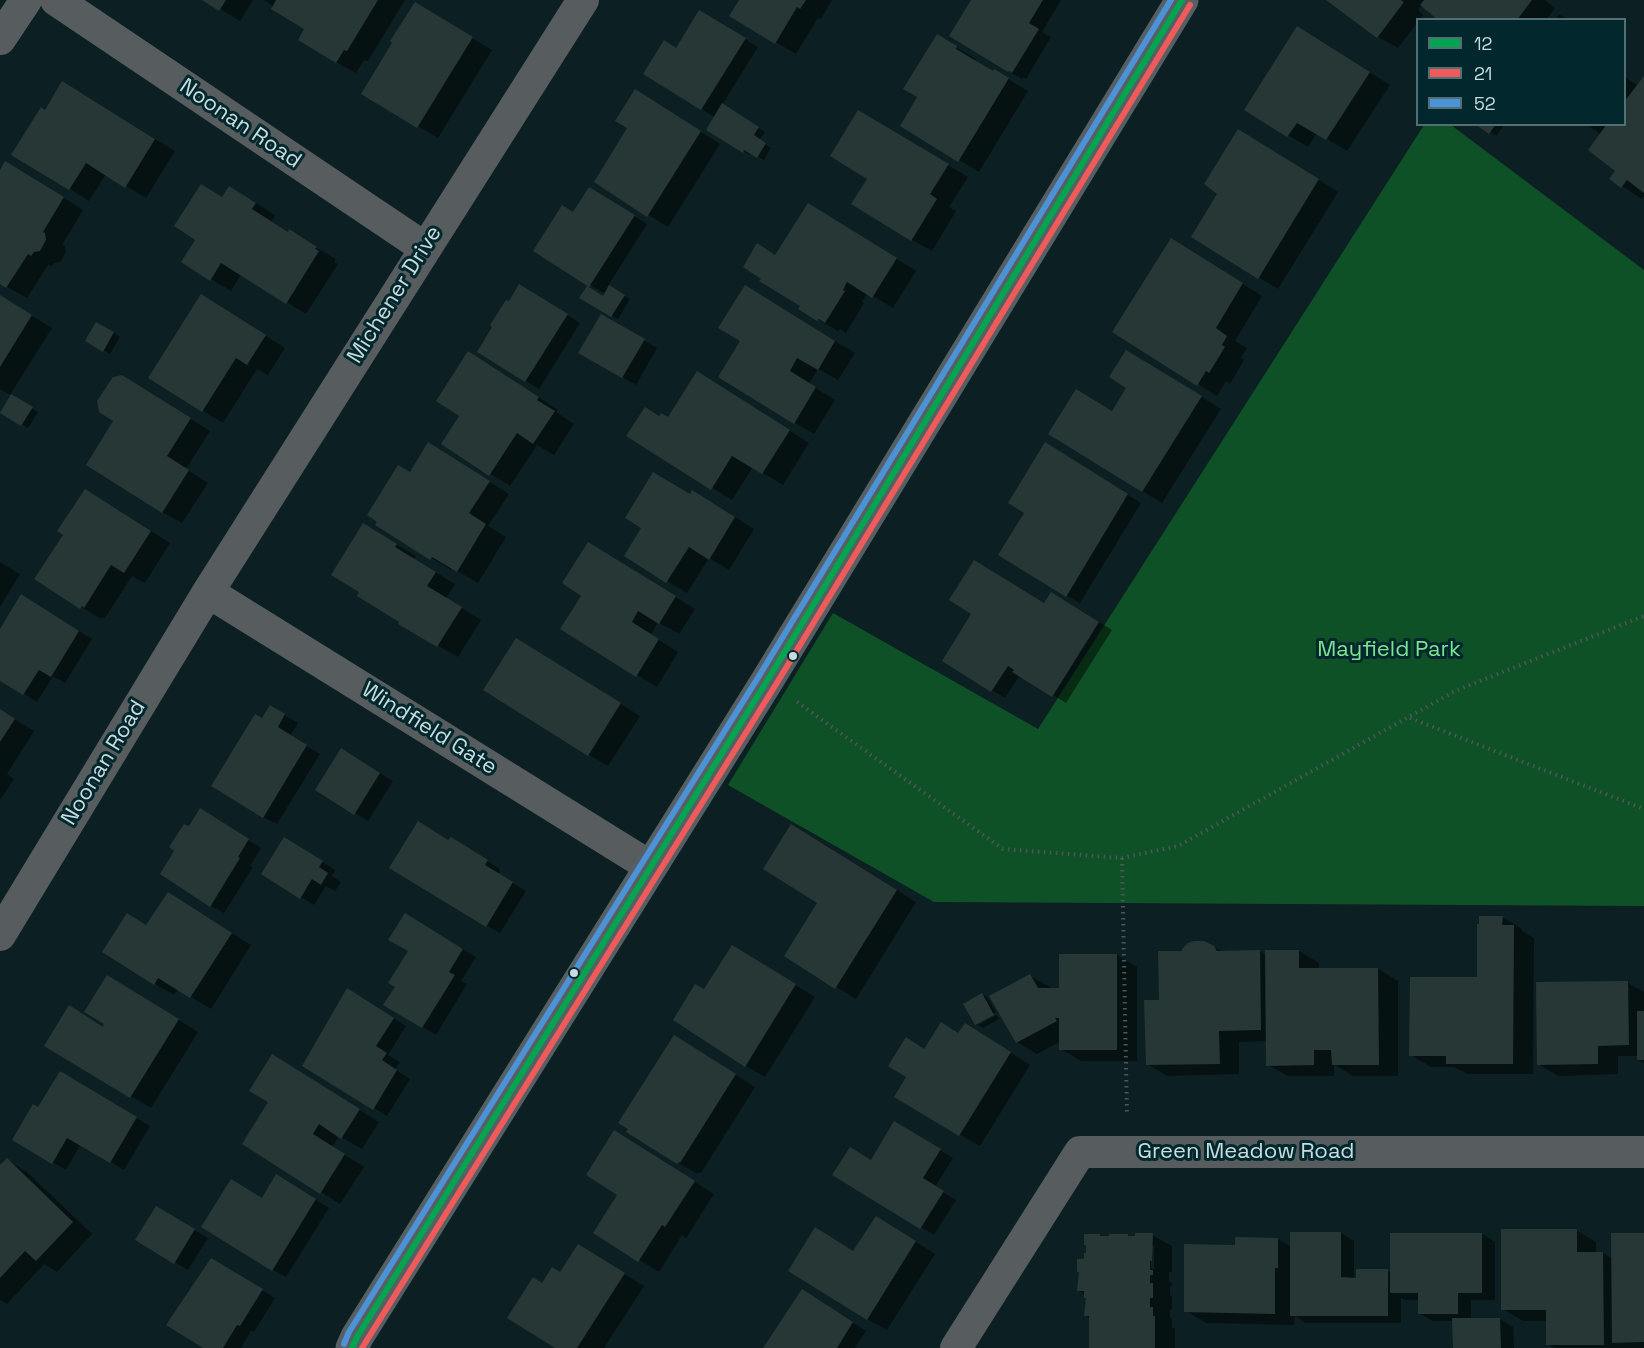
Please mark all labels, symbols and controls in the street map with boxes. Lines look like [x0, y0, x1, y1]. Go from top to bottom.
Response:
legend [1416, 18, 1626, 126]
text: 12 [1474, 32, 1492, 55]
text: 21 [1474, 62, 1492, 85]
street label: Noonan Road [174, 74, 306, 174]
text: 52 [1474, 92, 1496, 115]
street label: Michener Drive [342, 221, 448, 369]
park label: Mayfield Park [1317, 637, 1461, 663]
unlabelled marker [787, 650, 799, 662]
street label: Windfield Gate [357, 677, 501, 781]
street label: Noonan Road [56, 696, 152, 830]
unlabelled marker [568, 967, 580, 979]
street label: Green Meadow Road [1138, 1139, 1354, 1165]

